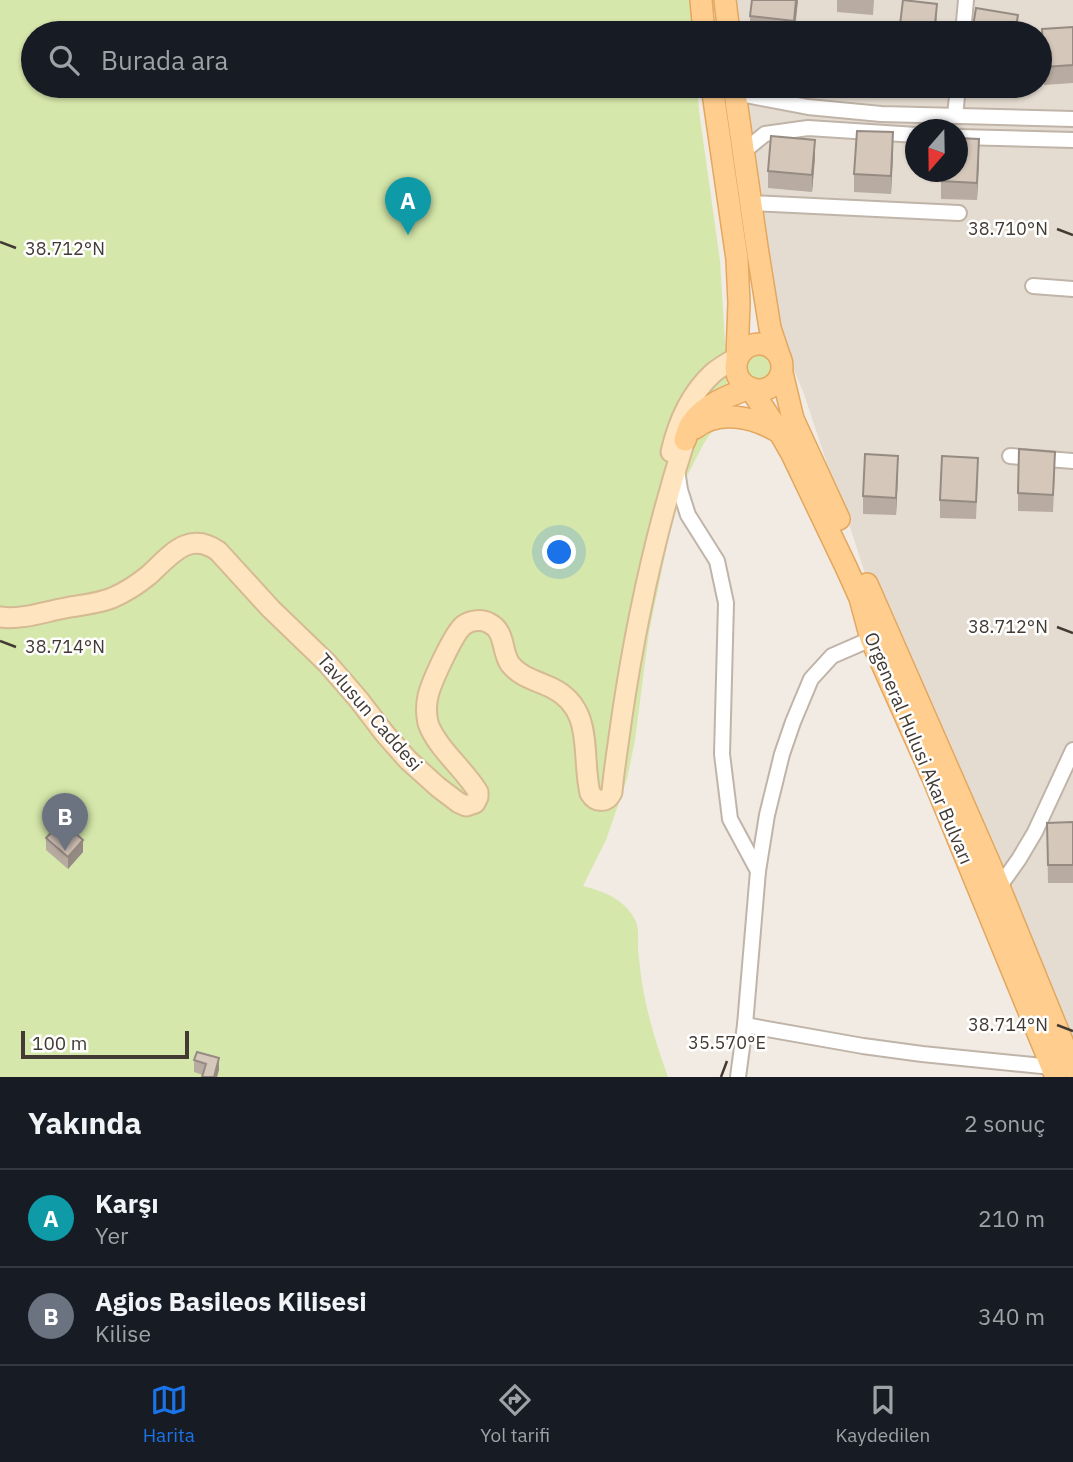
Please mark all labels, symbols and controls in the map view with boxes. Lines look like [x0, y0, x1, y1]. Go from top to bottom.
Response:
search box [21, 21, 1052, 98]
icon: search [45, 41, 83, 79]
text: Burada ara [101, 43, 228, 77]
north arrow [905, 119, 968, 182]
pin: A [385, 177, 431, 235]
text: 38.710°N [968, 217, 1048, 240]
text: 38.712°N [25, 237, 105, 260]
your location [542, 535, 576, 569]
text: 38.712°N [968, 615, 1048, 638]
street label: Orgeneral Hulusi Akar Bulvarı [859, 628, 979, 868]
text: 38.714°N [25, 635, 105, 658]
street label: Tavlusun Caddesi [312, 648, 428, 776]
pin: B [42, 793, 88, 851]
text: 38.714°N [968, 1013, 1048, 1036]
scale bar [21, 1028, 189, 1060]
text: 100 m [32, 1031, 87, 1055]
text: 35.570°E [688, 1031, 766, 1054]
text: Yakında [28, 1103, 142, 1142]
text: 2 sonuç [964, 1108, 1045, 1138]
text: Karşı [95, 1186, 159, 1220]
text: A [43, 1203, 59, 1233]
text: 210 m [978, 1203, 1045, 1233]
text: Yer [95, 1220, 129, 1250]
text: Agios Basileos Kilisesi [95, 1284, 367, 1318]
text: B [43, 1301, 59, 1331]
text: 340 m [978, 1301, 1045, 1331]
text: Kilise [95, 1318, 151, 1348]
tab: Harita [143, 1381, 195, 1447]
tab: Yol tarifi [480, 1381, 550, 1447]
tab: Kaydedilen [835, 1381, 930, 1447]

